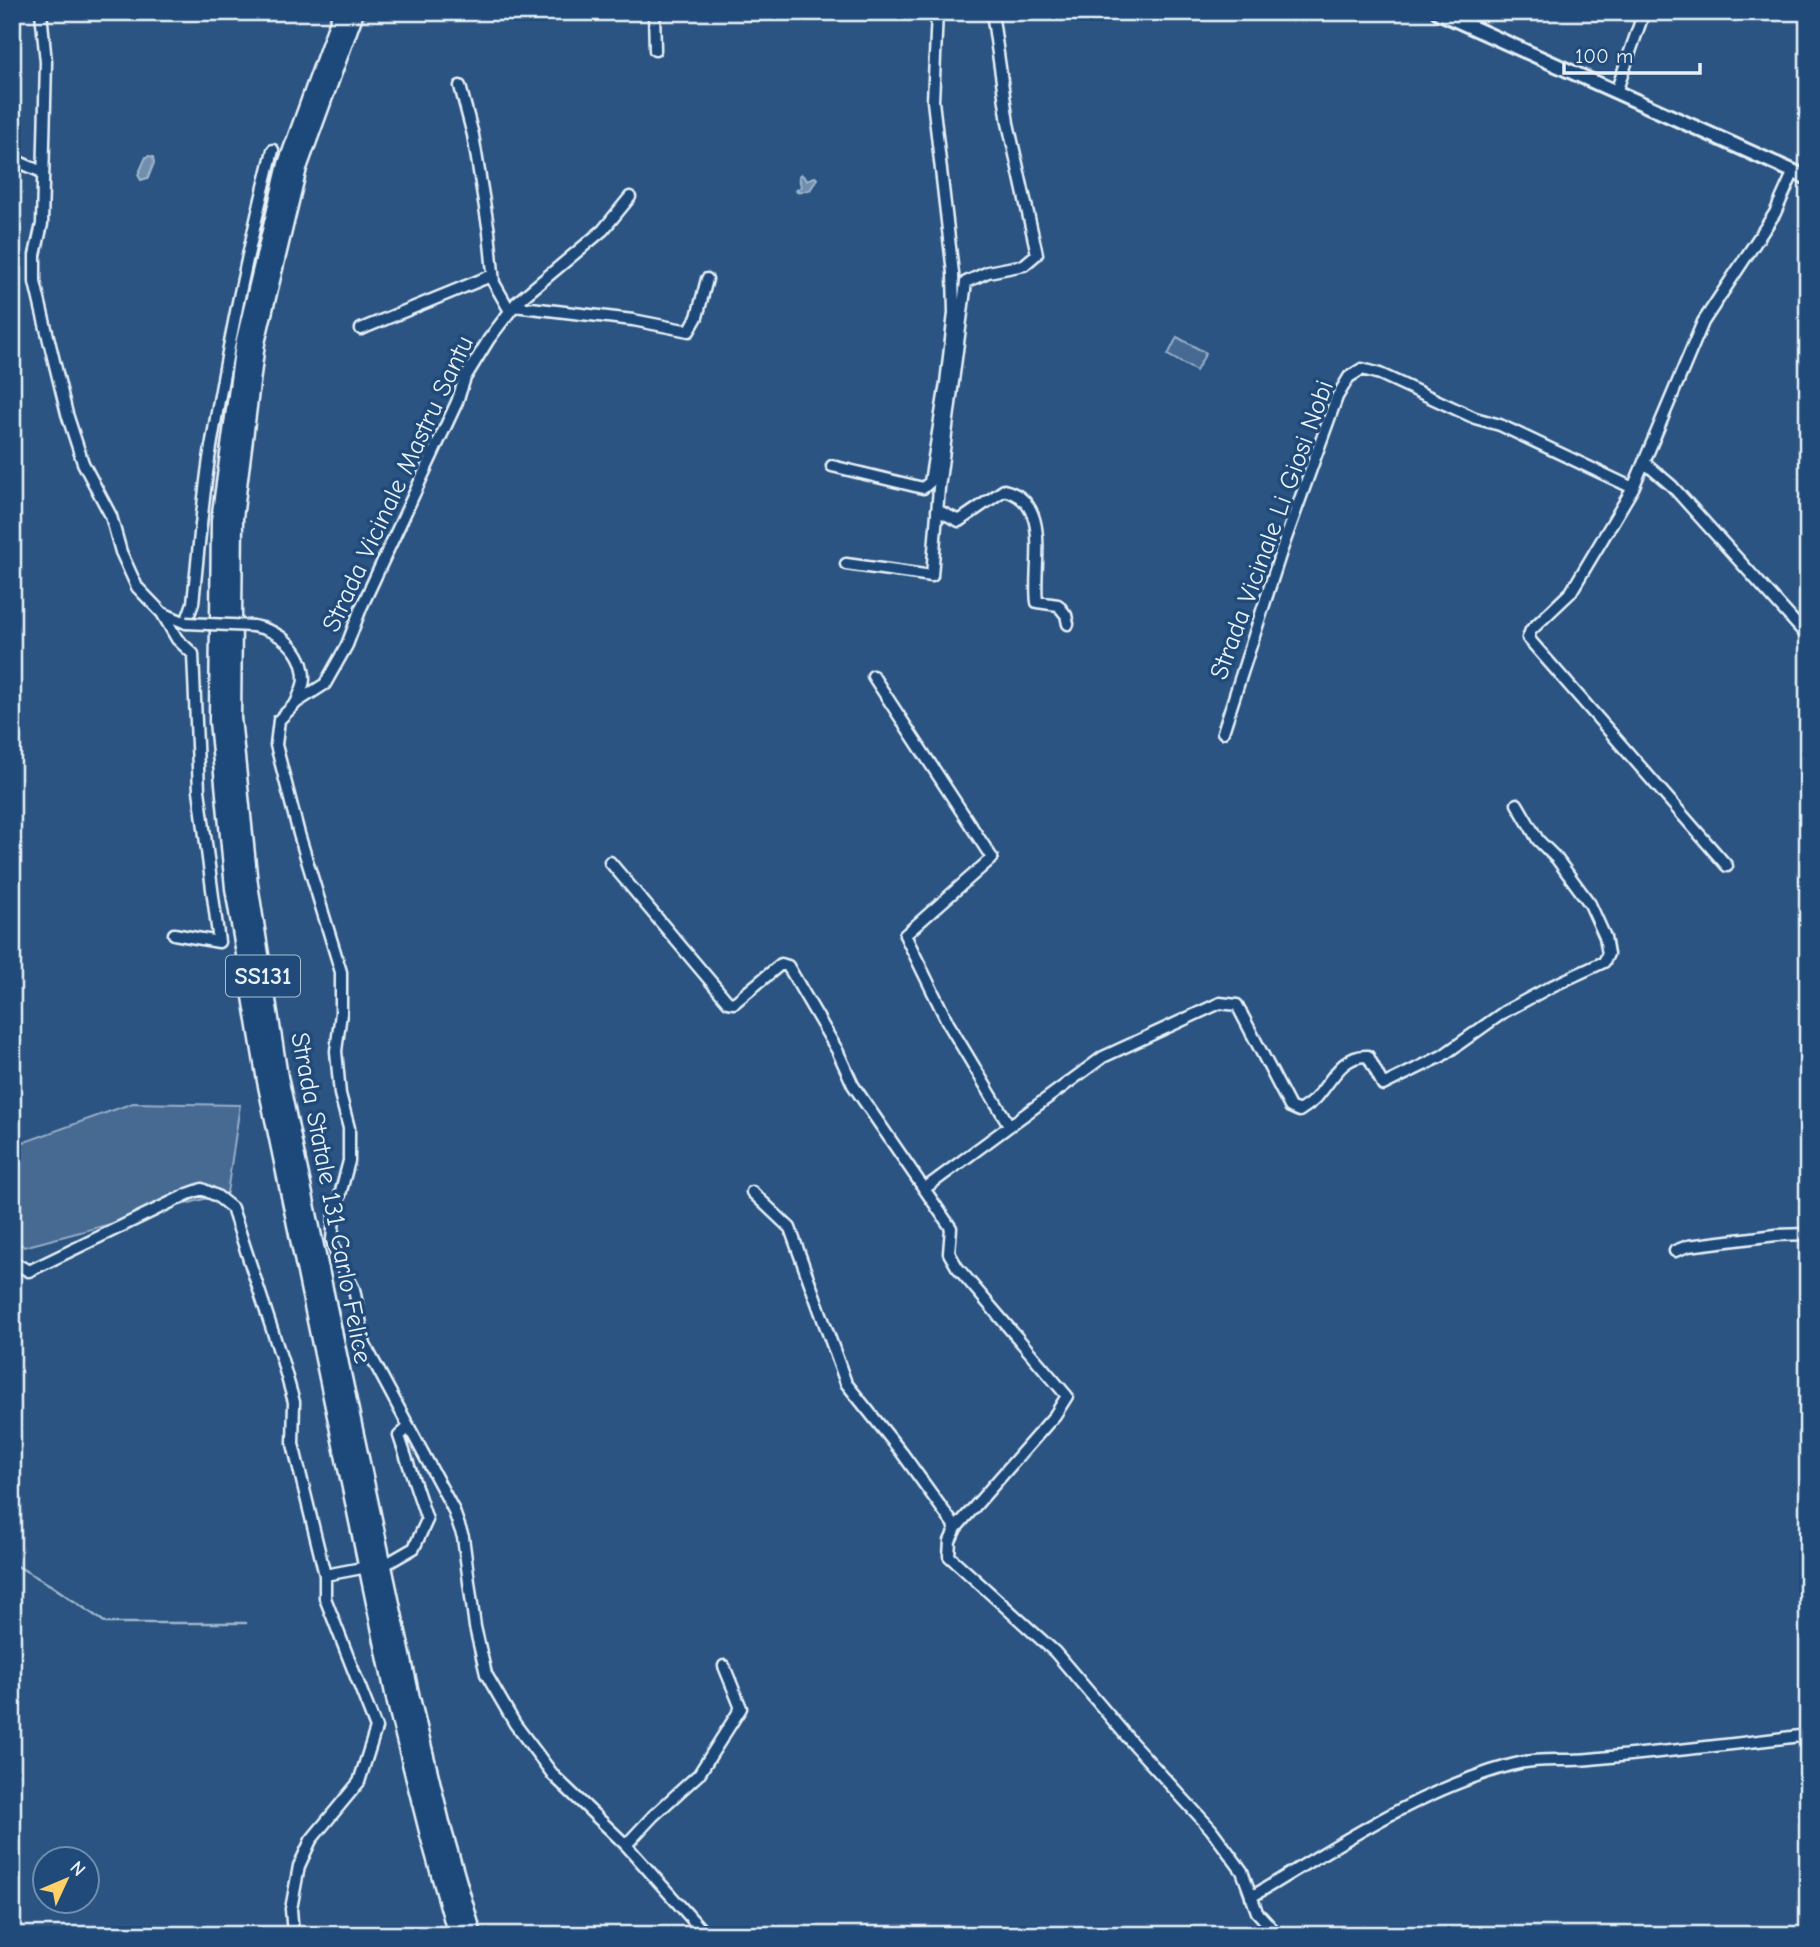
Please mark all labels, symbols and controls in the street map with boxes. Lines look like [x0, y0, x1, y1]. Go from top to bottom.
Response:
scale bar [1564, 32, 1701, 76]
text: 100 m [1575, 44, 1633, 68]
street label: Strada Vicinale Mastru Santu [316, 331, 480, 637]
street label: Strada Vicinale Li Giosi Nobi [1204, 376, 1340, 684]
road number: SS131 [226, 956, 300, 996]
street label: Strada Statale 131 Carlo Felice [284, 1030, 378, 1366]
north arrow [32, 1846, 102, 1916]
text: N [65, 1857, 90, 1881]

